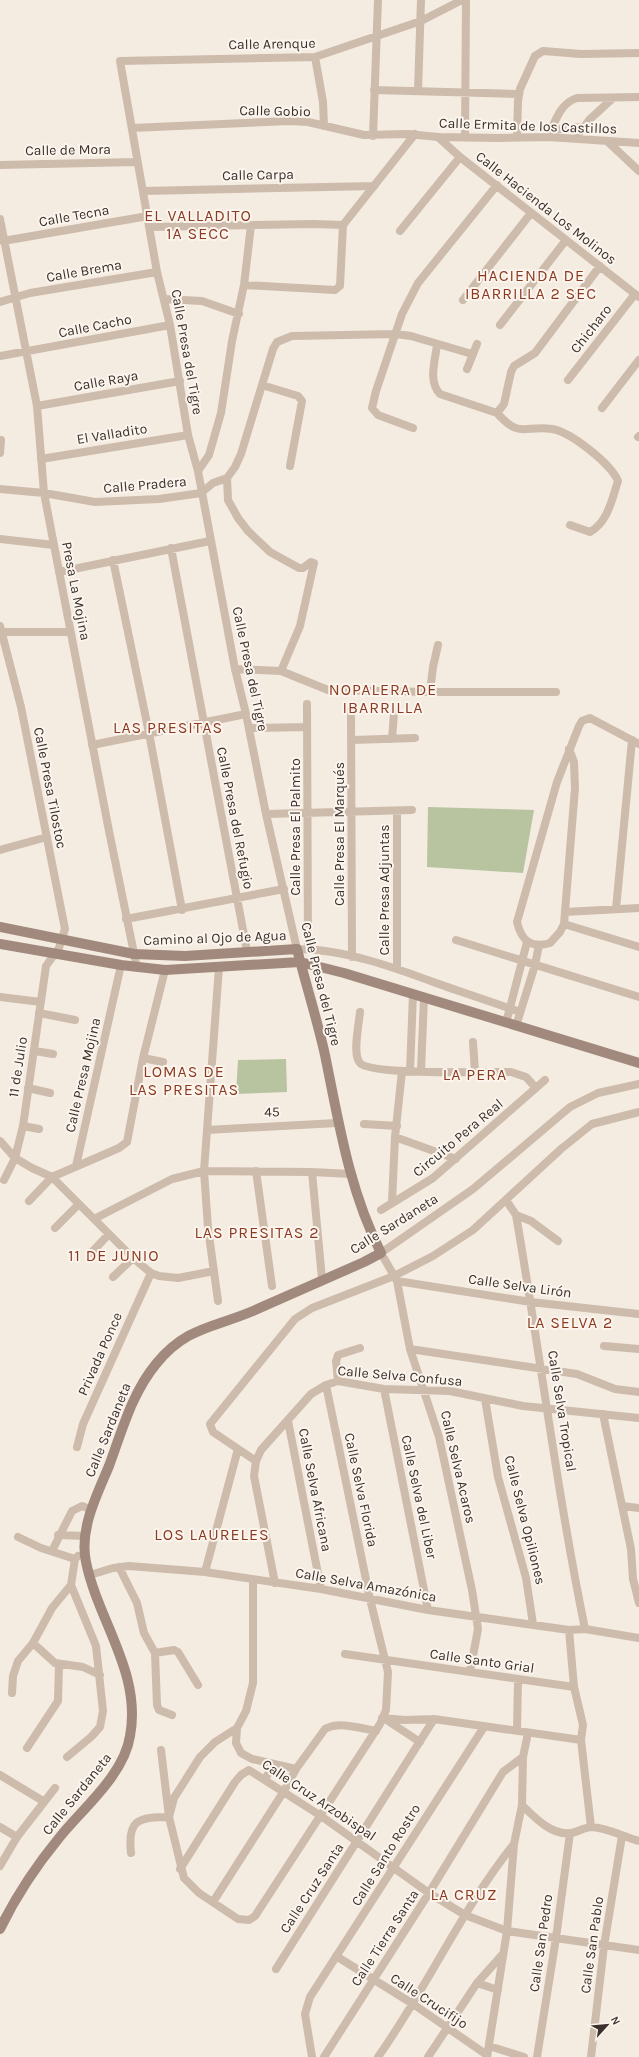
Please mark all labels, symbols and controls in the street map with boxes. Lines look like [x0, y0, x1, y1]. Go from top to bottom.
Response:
street label: Calle Arenque [228, 35, 316, 53]
street label: Calle Gobio [239, 102, 311, 120]
street label: Calle Ermita de los Castillos [439, 114, 617, 138]
street label: Calle de Mora [25, 141, 111, 159]
street label: Calle Hacienda Los Molinos [472, 148, 620, 268]
street label: Calle Carpa [222, 166, 294, 184]
street label: Calle Tecna [37, 201, 111, 231]
district label: EL VALLADITO 1A SECC [144, 206, 252, 243]
street label: Calle Brema [45, 256, 123, 286]
district label: HACIENDA DE IBARRILLA 2 SEC [465, 266, 597, 303]
street label: Calle Presa del Tigre [168, 288, 206, 416]
street label: Chicharo [567, 301, 615, 357]
street label: Calle Cacho [57, 311, 133, 341]
street label: Calle Raya [72, 367, 140, 395]
street label: El Valladito [76, 420, 148, 448]
street label: Calle Pradera [103, 473, 187, 497]
street label: Presa La Mojina [58, 540, 94, 642]
street label: Calle Presa del Tigre [228, 605, 272, 733]
district label: NOPALERA DE IBARRILLA [329, 680, 437, 717]
district label: LAS PRESITAS [113, 718, 223, 737]
street label: Calle Presa Tilostoc [30, 726, 70, 850]
street label: Calle Presa del Refugio [213, 745, 257, 891]
street label: Calle Presa El Palmito [287, 758, 304, 896]
street label: Calle Presa El Marqués [331, 762, 348, 906]
street label: Calle Presa Adjuntas [376, 824, 393, 956]
street label: Calle Presa del Tigre [297, 920, 345, 1048]
street label: Camino al Ojo de Agua [143, 927, 287, 949]
street label: Calle Presa Mojina [62, 1016, 104, 1134]
street label: 11 de Julio [5, 1035, 31, 1099]
district label: LOMAS DE LAS PRESITAS [129, 1062, 239, 1099]
district label: LA PERA [443, 1065, 507, 1084]
street label: Circuito Pera Real [410, 1095, 506, 1181]
street label: 45 [264, 1103, 280, 1121]
street label: Calle Sardaneta [347, 1190, 441, 1258]
district label: LAS PRESITAS 2 [194, 1223, 320, 1242]
district label: 11 DE JUNIO [68, 1246, 160, 1265]
street label: Calle Selva Lirón [467, 1270, 573, 1302]
street label: Privada Ponce [74, 1310, 126, 1398]
district label: LA SELVA 2 [527, 1313, 613, 1332]
street label: Calle Selva Tropical [544, 1349, 580, 1473]
street label: Calle Selva Confusa [337, 1362, 463, 1390]
street label: Calle Sardaneta [81, 1380, 135, 1480]
street label: Calle Selva Acaros [437, 1409, 479, 1525]
street label: Calle Selva Africana [295, 1427, 335, 1553]
street label: Calle Selva Florida [341, 1431, 381, 1549]
street label: Calle Selva del Liber [398, 1433, 441, 1561]
street label: Calle Selva Opiliones [501, 1454, 549, 1586]
district label: LOS LAURELES [154, 1525, 270, 1544]
street label: Calle Selva Amazónica [294, 1564, 438, 1606]
street label: Calle Santo Grial [429, 1645, 535, 1677]
street label: Calle Sardaneta [39, 1750, 115, 1838]
street label: Calle Cruz Arzobispal [259, 1756, 379, 1844]
street label: Calle Santo Rostro [348, 1801, 424, 1909]
street label: Calle Cruz Santa [276, 1840, 348, 1936]
district label: LA CRUZ [431, 1885, 498, 1904]
street label: Calle Tierra Santa [347, 1887, 423, 1989]
street label: Calle San Pedro [526, 1893, 556, 1993]
street label: Calle San Pablo [577, 1895, 607, 1995]
street label: Calle Crucifijo [387, 1970, 471, 2032]
north arrow [587, 2005, 627, 2045]
text: N [608, 2014, 623, 2027]

